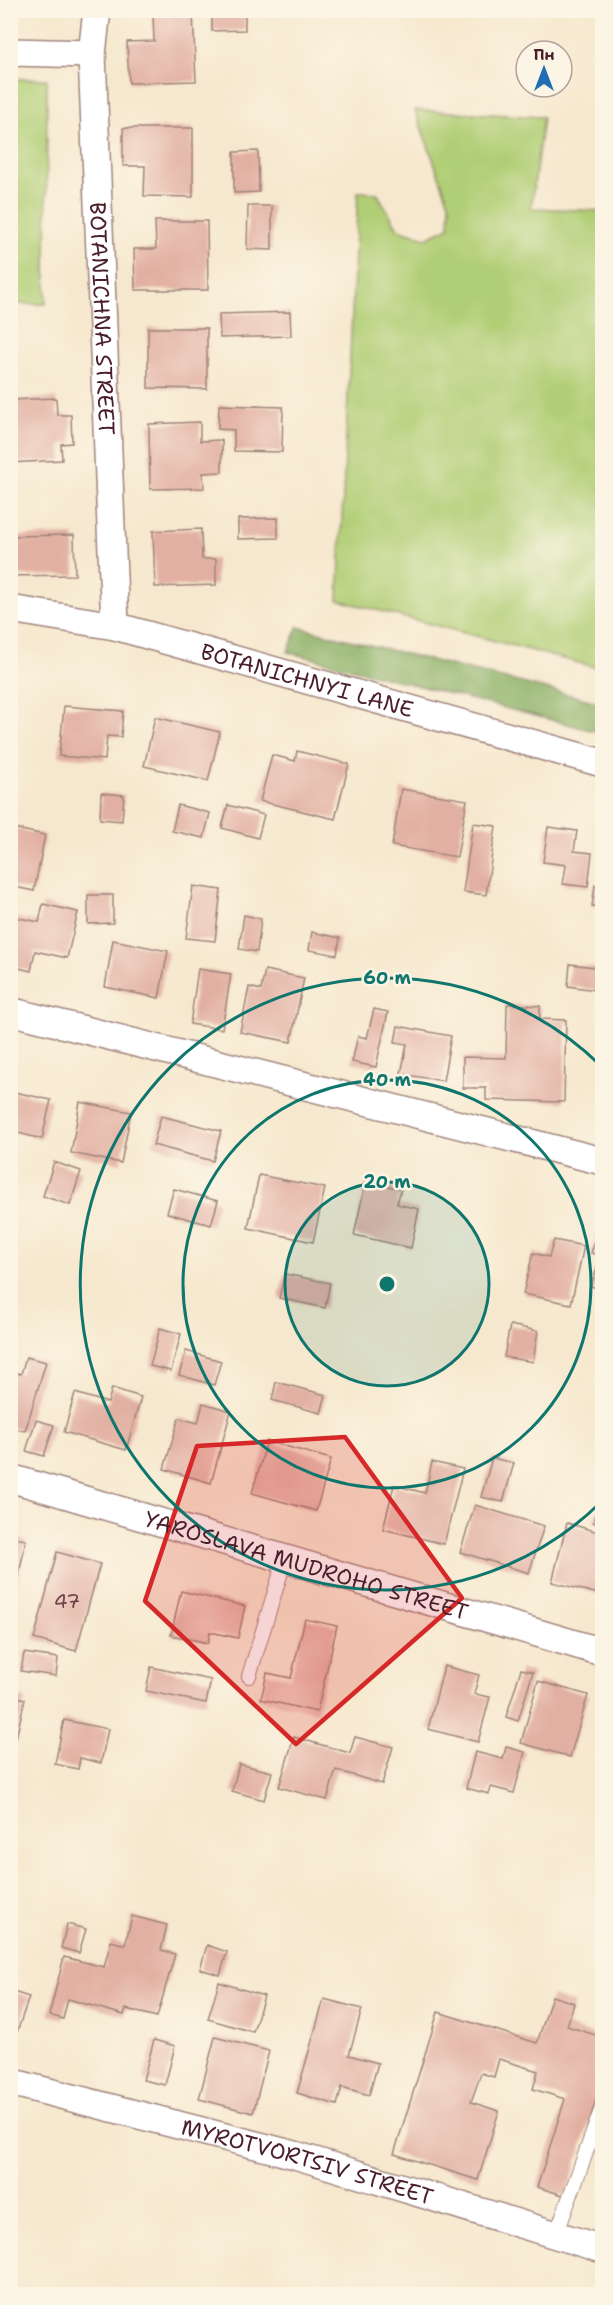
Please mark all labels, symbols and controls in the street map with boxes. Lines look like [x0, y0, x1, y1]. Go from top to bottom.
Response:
north arrow [514, 39, 574, 99]
text: Пн [533, 44, 555, 65]
street label: BOTANICHNA STREET [83, 201, 121, 436]
street label: BOTANICHNYI LANE [197, 637, 417, 724]
text: 60 m [363, 966, 411, 990]
text: 40 m [363, 1068, 411, 1092]
text: 20 m [363, 1170, 411, 1194]
centre of rings [377, 1274, 397, 1294]
street label: YAROSLAVA MUDROHO STREET [141, 1504, 472, 1627]
house number: 47 [54, 1588, 80, 1614]
street label: MYROTVORTSIV STREET [178, 2113, 437, 2212]

